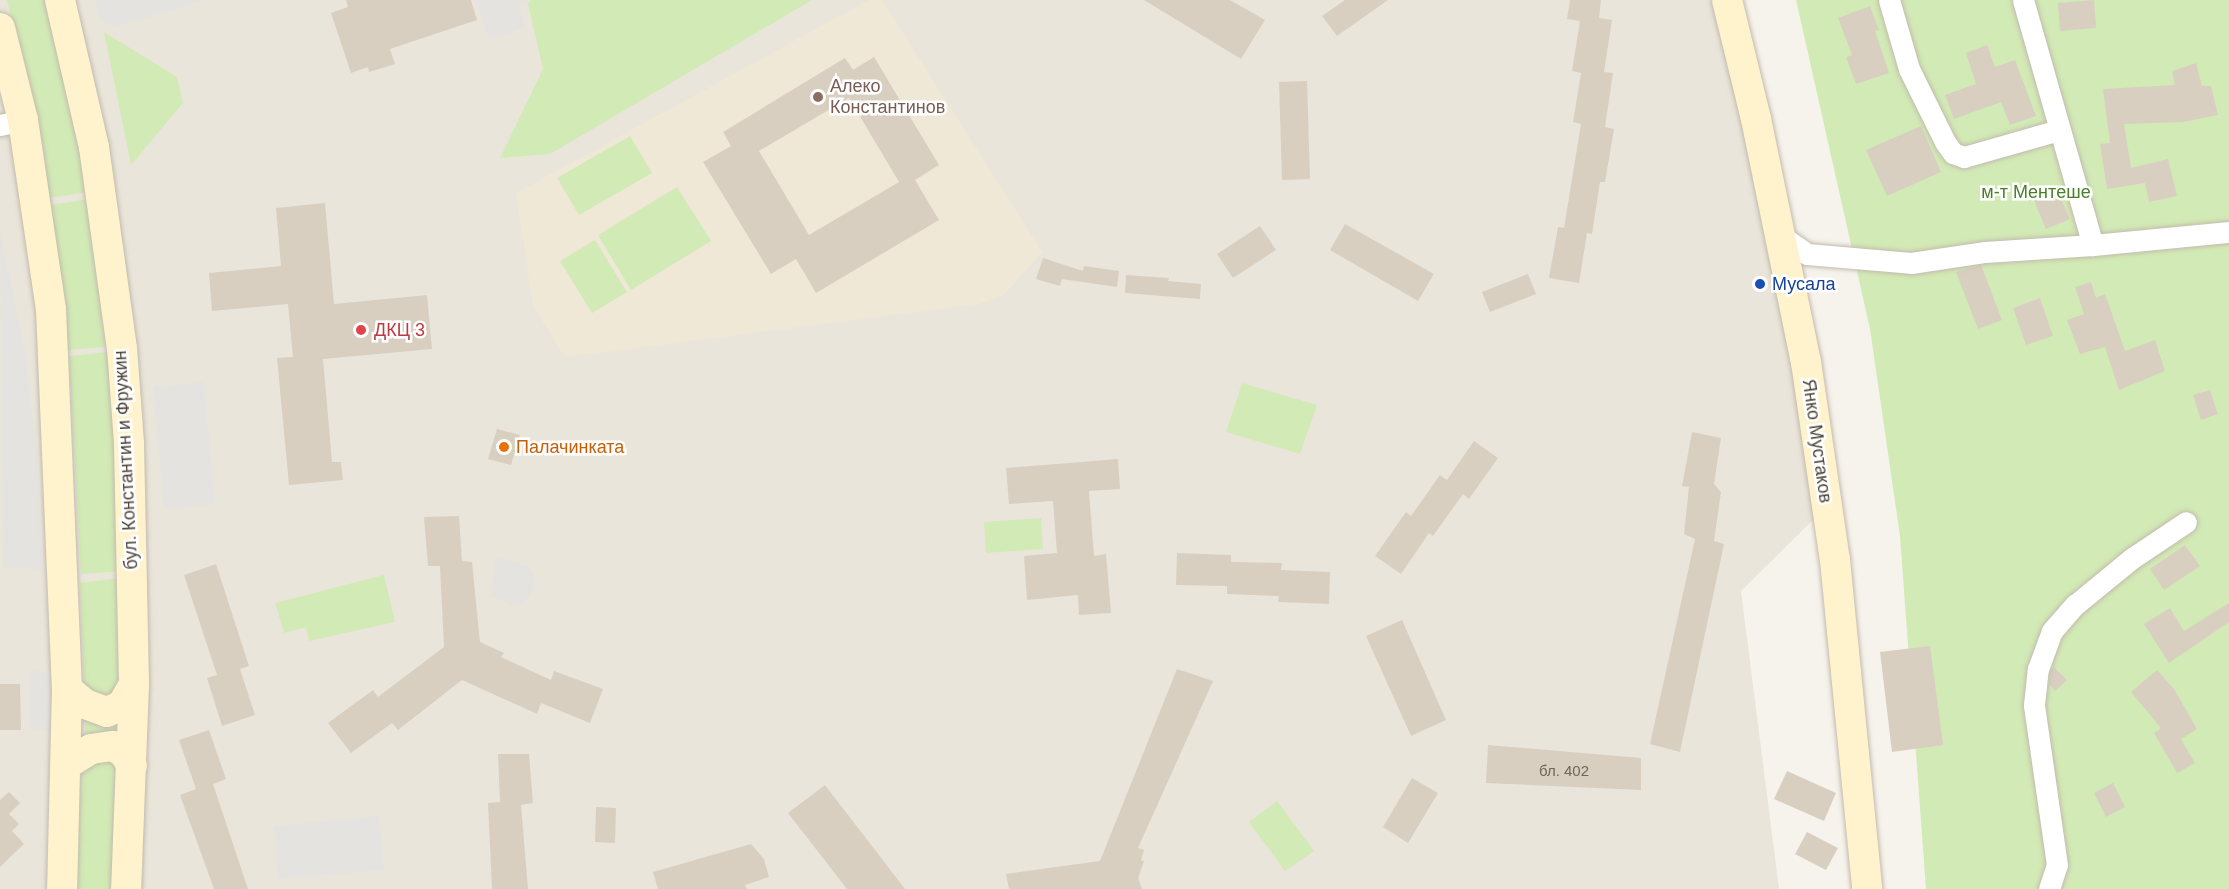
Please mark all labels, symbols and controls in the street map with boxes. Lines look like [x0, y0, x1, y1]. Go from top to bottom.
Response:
place label: Алеко Константинов [830, 76, 945, 118]
marker: Алеко Константинов [811, 90, 825, 104]
park label: м-т Ментeше [1981, 181, 2091, 203]
place label: Мусала [1772, 273, 1836, 295]
marker: Мусала [1753, 277, 1767, 291]
place label: ДКЦ 3 [374, 319, 425, 341]
marker: ДКЦ 3 [352, 321, 370, 339]
street label: бул. Константин и Фружин [109, 350, 143, 570]
street label: Янко Мустаков [1798, 378, 1836, 504]
place label: Палачинката [516, 436, 624, 458]
marker: Палачинката [497, 440, 511, 454]
house number: бл. 402 [1539, 762, 1589, 780]

